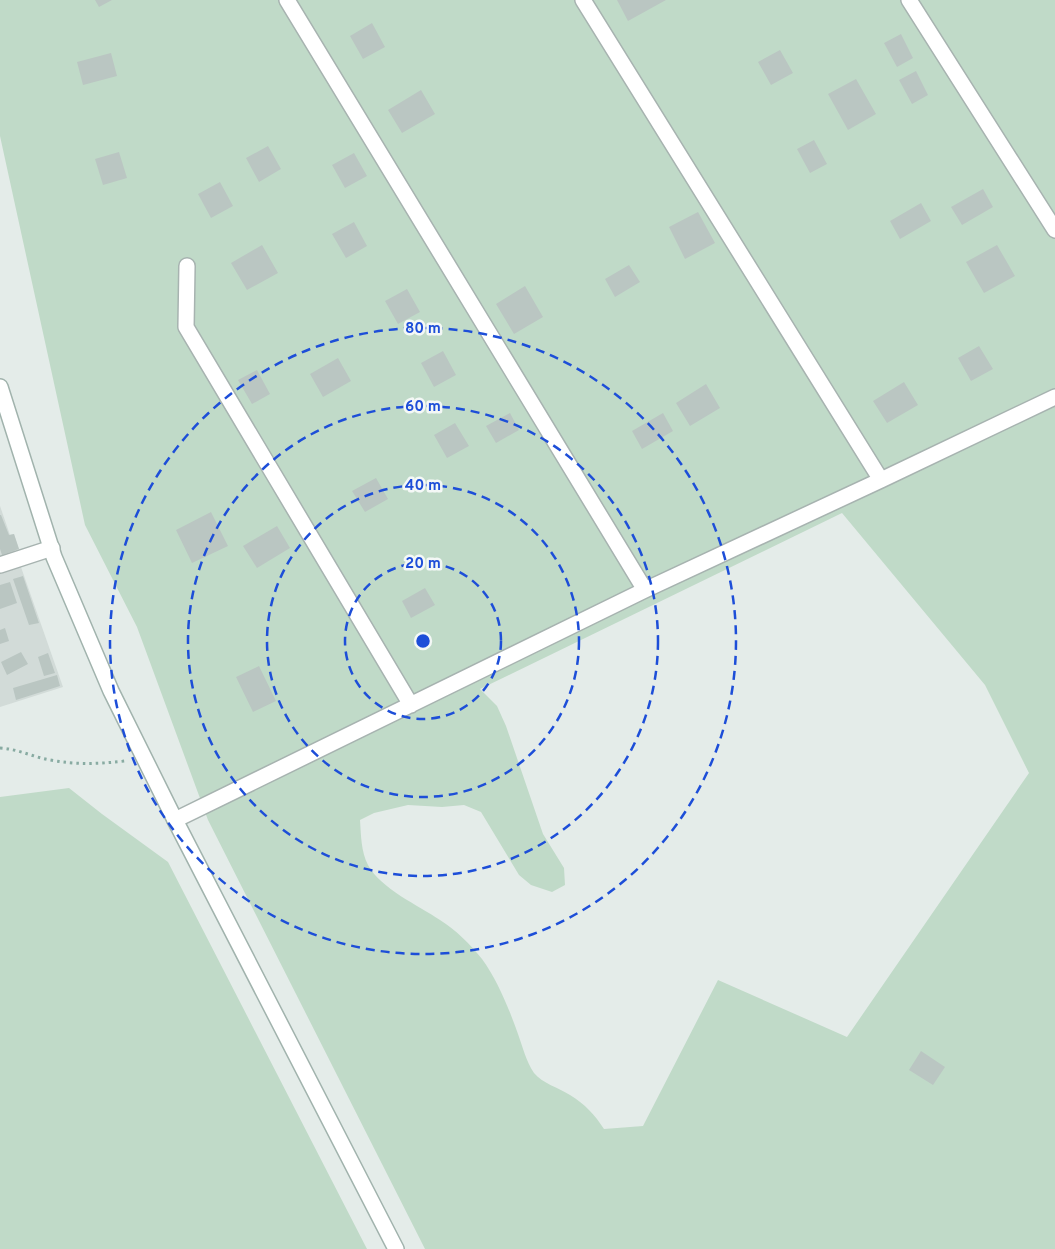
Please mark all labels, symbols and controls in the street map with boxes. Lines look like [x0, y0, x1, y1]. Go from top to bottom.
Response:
text: 80 m [405, 320, 441, 339]
text: 60 m [405, 398, 441, 417]
text: 40 m [405, 477, 441, 496]
text: 20 m [405, 555, 441, 574]
centre of rings [414, 632, 432, 650]

